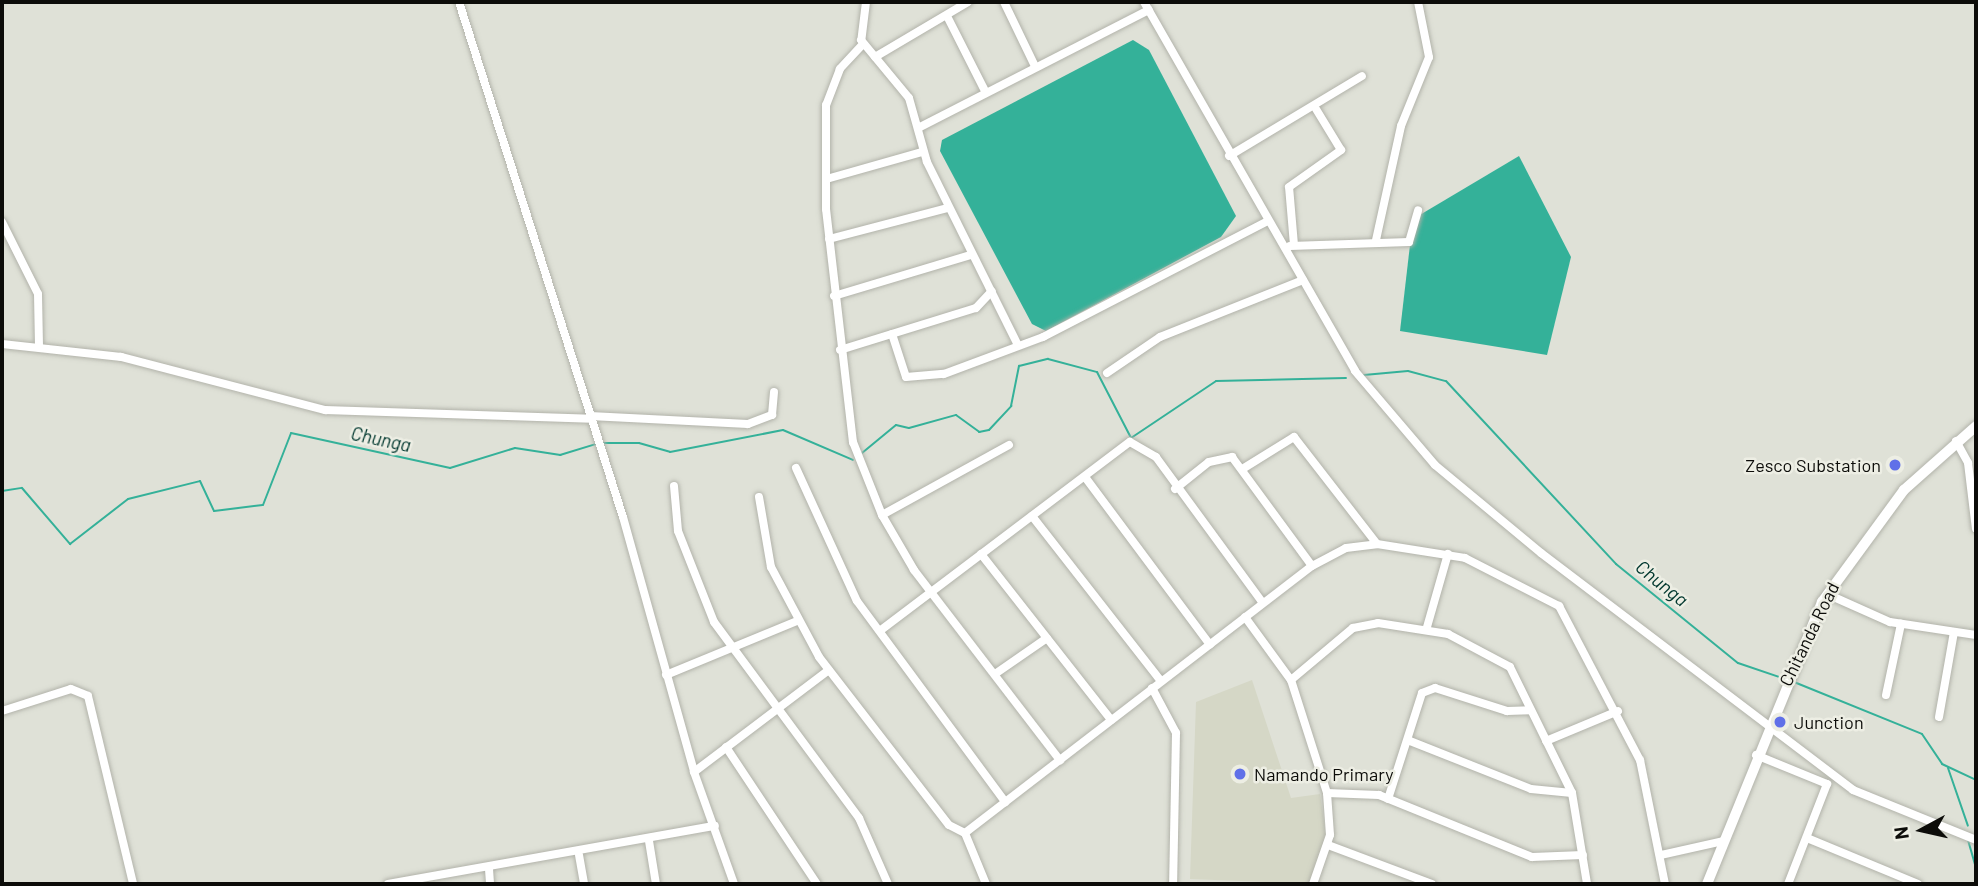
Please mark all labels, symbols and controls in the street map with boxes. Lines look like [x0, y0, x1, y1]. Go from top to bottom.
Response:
water label: Chunga [349, 422, 413, 456]
place label: Zesco Substation [1745, 454, 1881, 476]
marker: Zesco Substation [1887, 457, 1903, 473]
water label: Chunga [1631, 555, 1693, 611]
street label: Chitanda Road [1775, 578, 1843, 690]
place label: Junction [1794, 711, 1864, 733]
marker: Junction [1772, 714, 1788, 730]
place label: Namando Primary [1254, 763, 1393, 785]
marker: Namando Primary [1232, 766, 1248, 782]
north arrow [1887, 795, 1957, 865]
text: N [1888, 825, 1913, 841]

